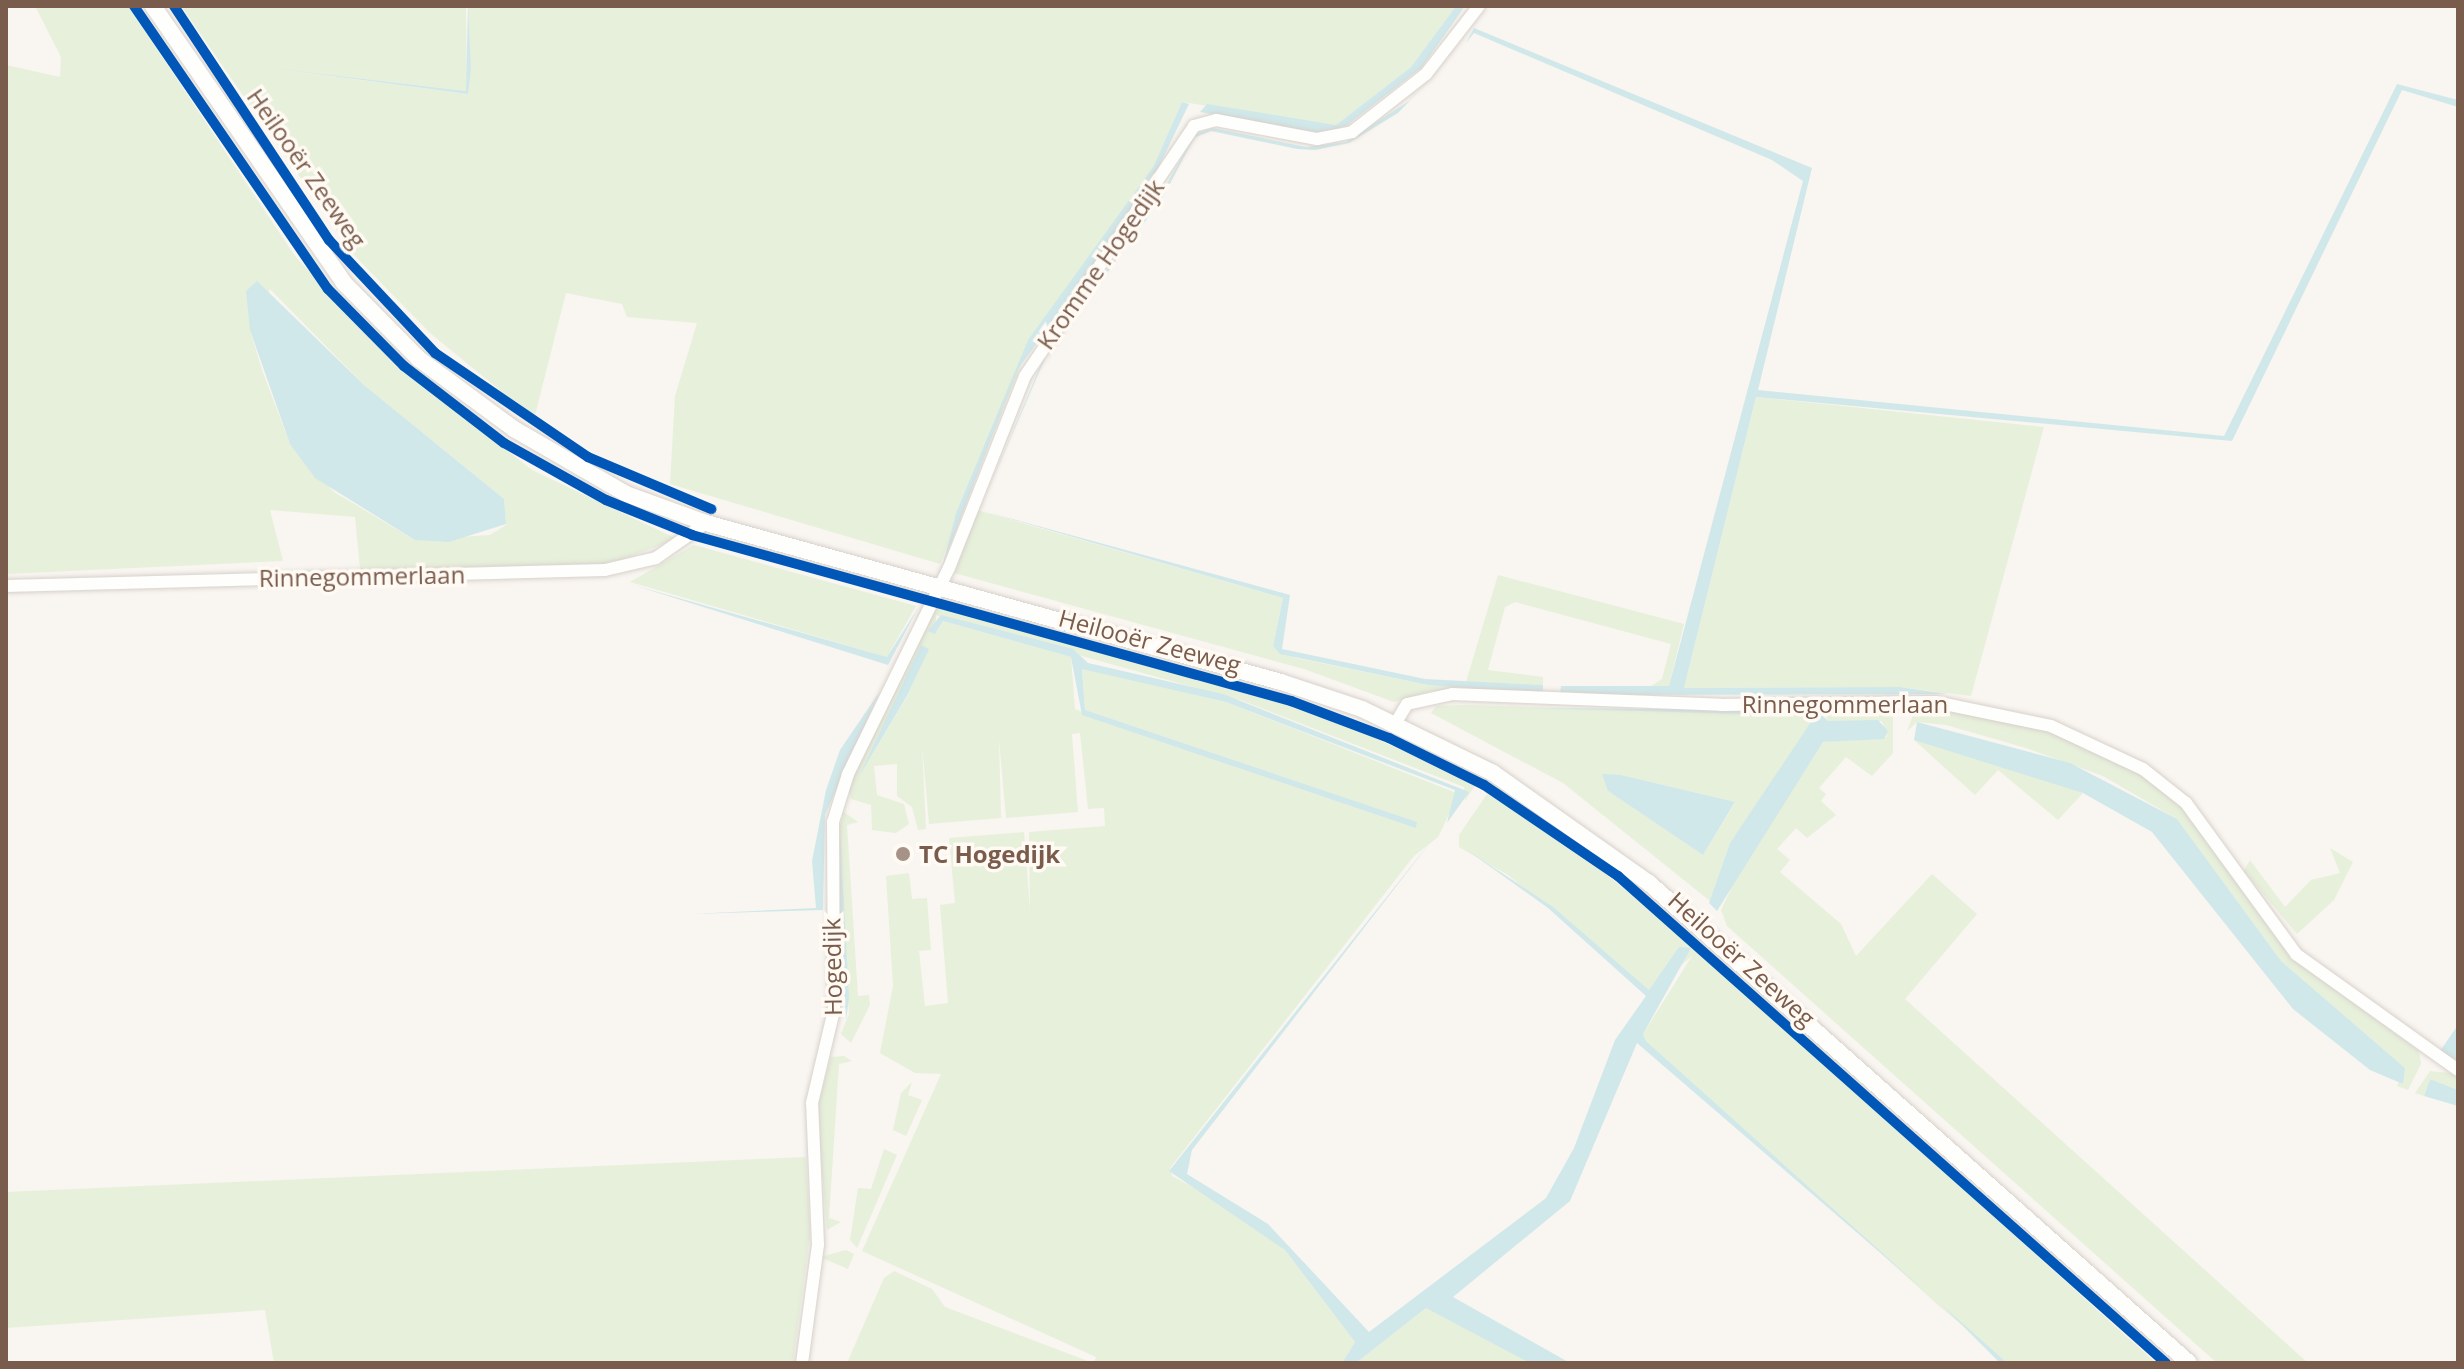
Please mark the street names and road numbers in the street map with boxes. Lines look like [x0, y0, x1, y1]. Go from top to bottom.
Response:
street label: Heilooër Zeeweg [241, 83, 373, 253]
street label: Kromme Hogedijk [1031, 173, 1169, 355]
street label: Rinnegommerlaan [259, 560, 465, 592]
street label: Heilooër Zeeweg [1056, 603, 1244, 679]
street label: Rinnegommerlaan [1742, 690, 1948, 718]
street label: Heilooër Zeeweg [1663, 886, 1821, 1032]
street label: Hogedijk [817, 918, 847, 1016]

